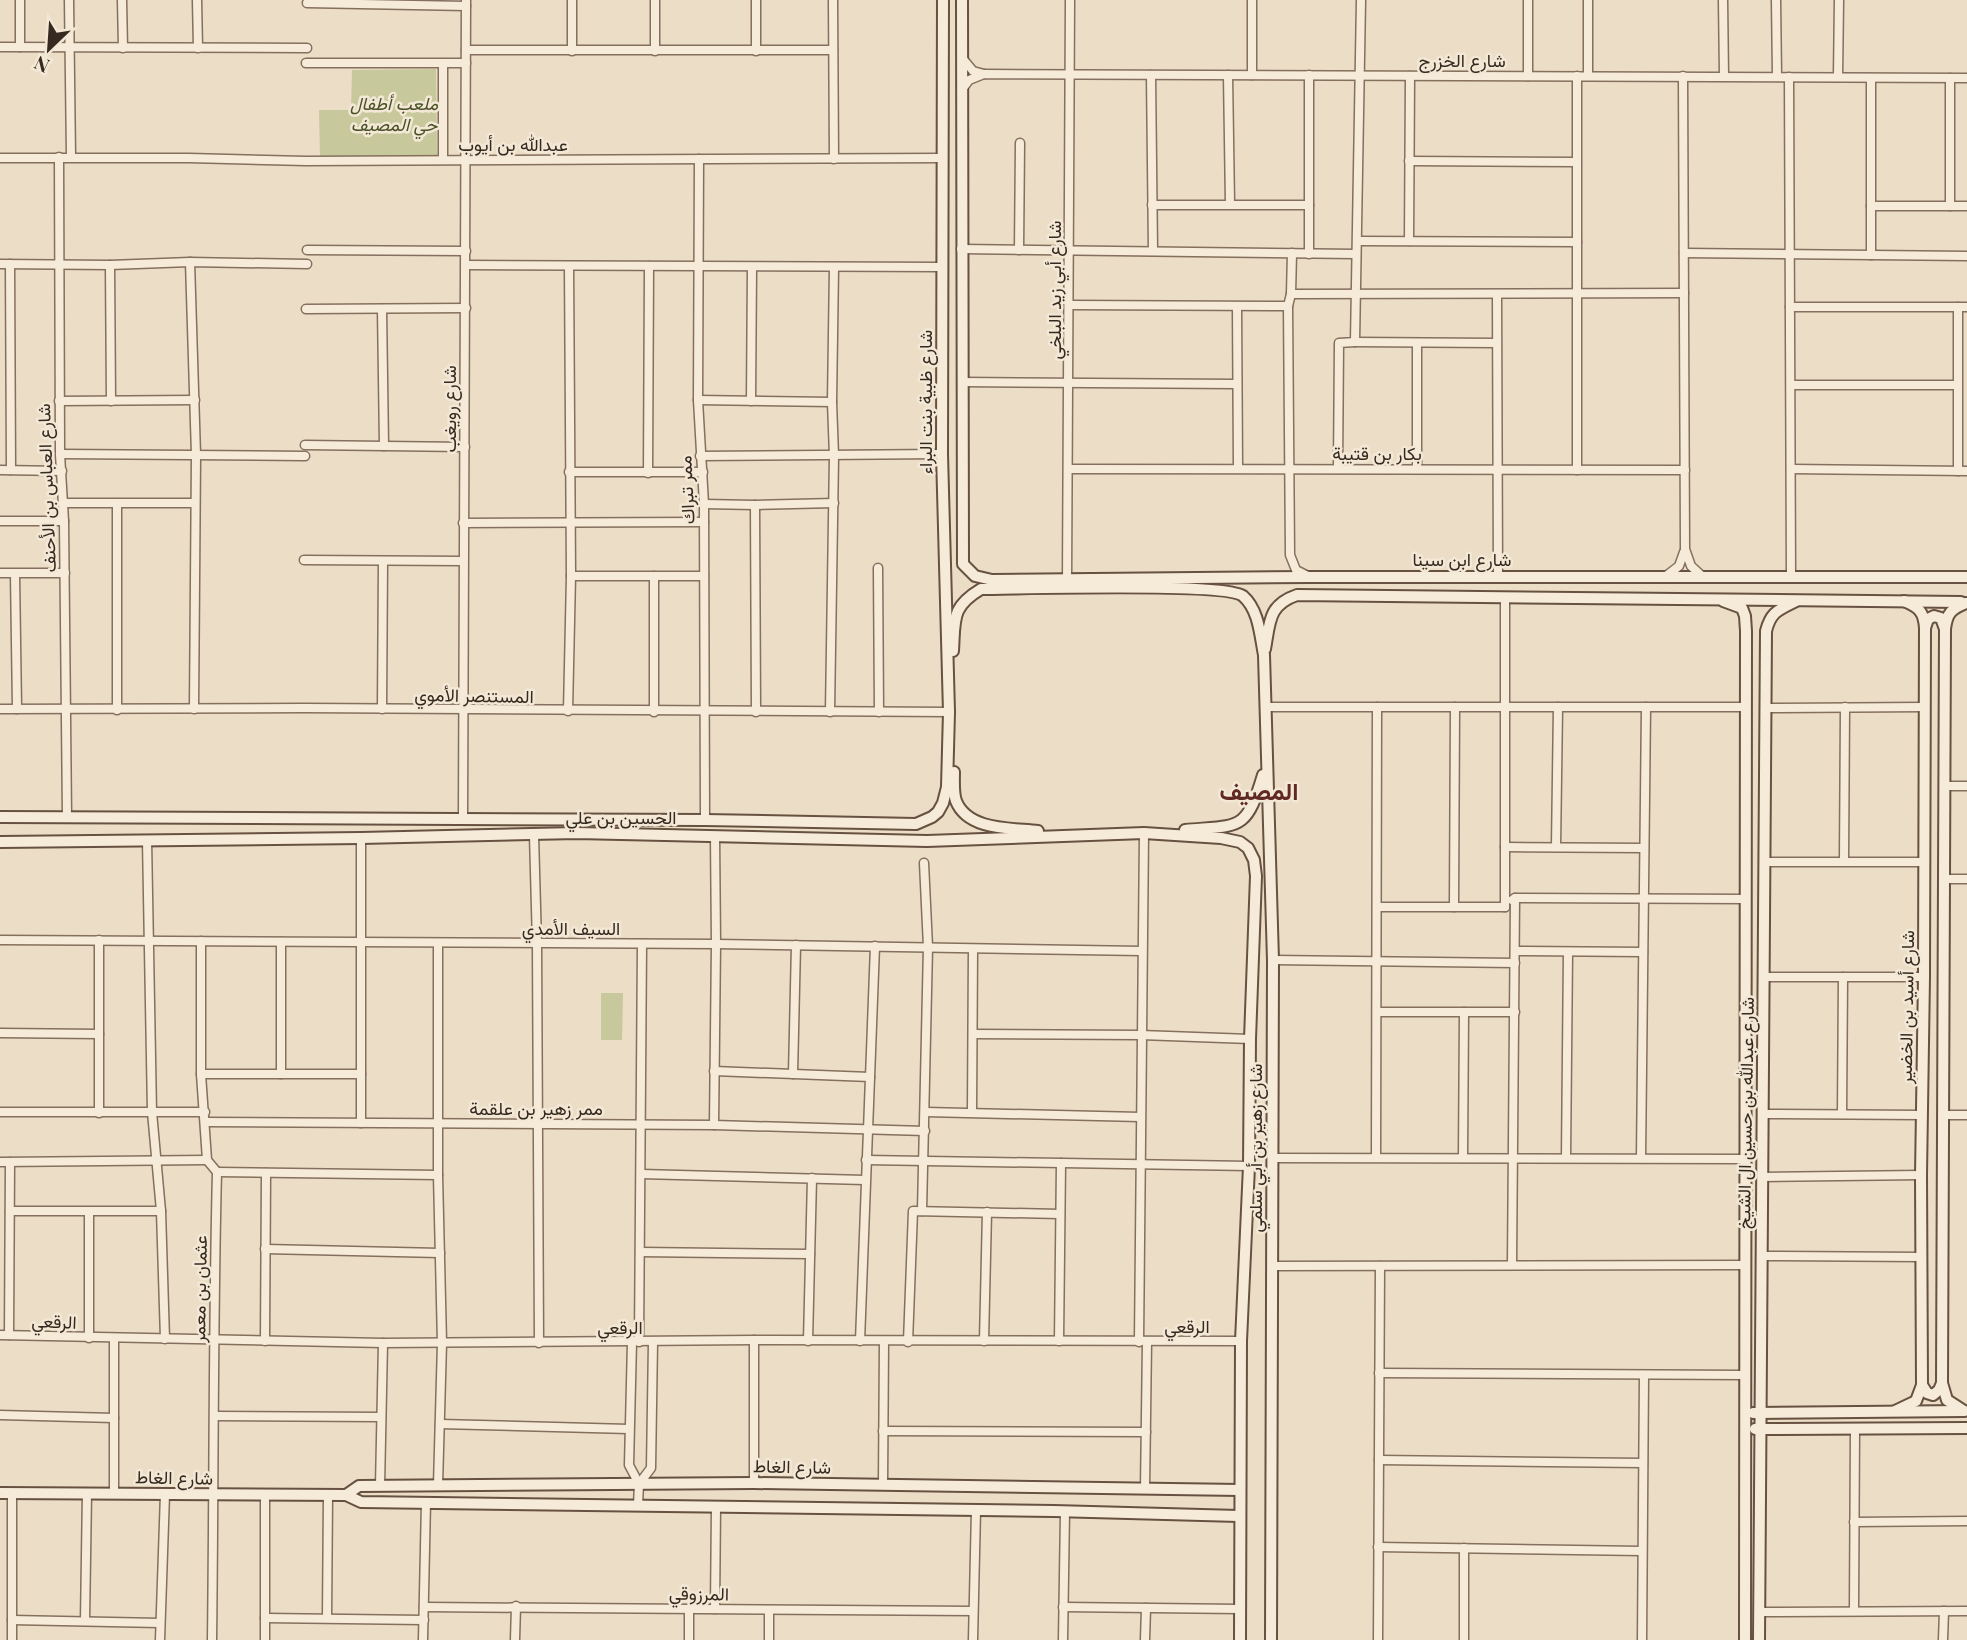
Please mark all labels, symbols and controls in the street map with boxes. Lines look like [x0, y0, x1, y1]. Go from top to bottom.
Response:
north arrow [14, 14, 84, 84]
street label: شارع الخزرج [1418, 48, 1506, 73]
text: N [29, 51, 53, 80]
park label: ملعب أطفال حي المصيف [350, 91, 438, 140]
street label: عبدالله بن أيوب [458, 132, 568, 156]
street label: شارع أبي زيد البلخي [1042, 220, 1070, 360]
street label: شارع ظبية بنت البراء [913, 330, 938, 474]
street label: شارع رويغب [437, 365, 462, 453]
street label: شارع العباس بن الأحنف [31, 403, 62, 573]
street label: بكار بن قتيبة [1332, 441, 1422, 465]
street label: ممر تبراك [672, 455, 700, 525]
street label: شارع ابن سينا [1412, 547, 1512, 572]
street label: المستنصر الأموي [414, 682, 534, 712]
district label: المصيف [1219, 774, 1299, 806]
street label: الحسين بن علي [566, 805, 677, 833]
street label: السيف الأمدي [522, 916, 620, 944]
street label: شارع أسيد بن الخضير [1893, 930, 1920, 1085]
street label: شارع عبدالله بن حسين ال الشيخ [1731, 997, 1760, 1229]
street label: شارع زهير بن أبي سلمي [1243, 1064, 1271, 1232]
street label: ممر زهير بن علقمة [469, 1096, 603, 1120]
street label: عثمان بن معمر [186, 1235, 212, 1344]
street label: الرقعي [31, 1308, 77, 1338]
street label: الرقعي [1164, 1314, 1210, 1342]
street label: الرقعي [597, 1315, 643, 1343]
street label: شارع الغاط [753, 1453, 831, 1480]
street label: شارع الغاط [135, 1464, 213, 1491]
street label: المرزوقي [669, 1580, 729, 1610]

